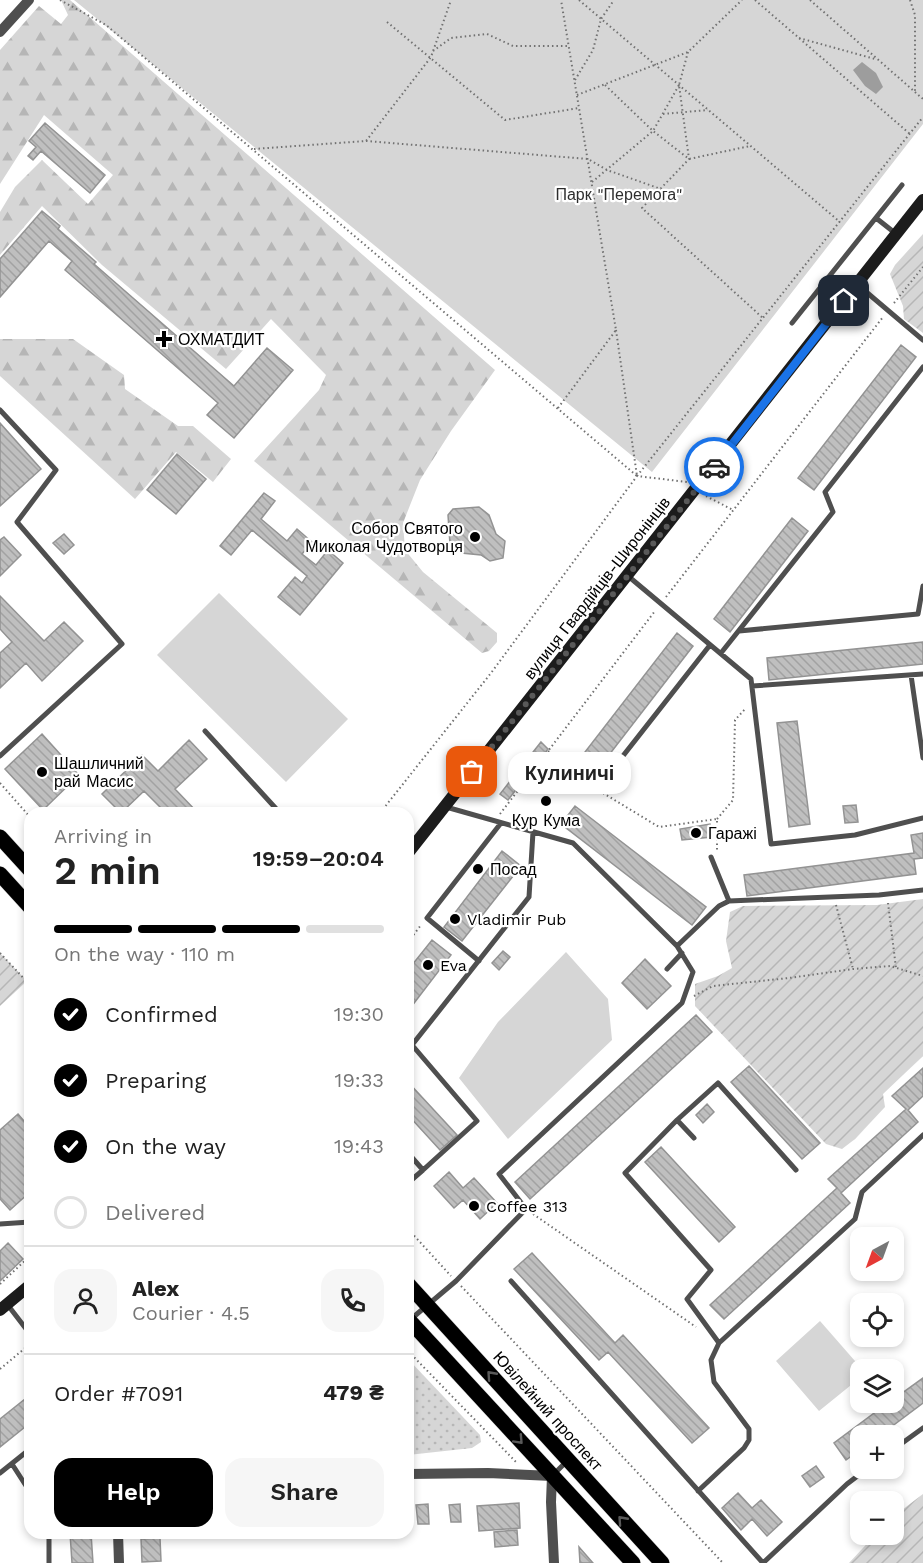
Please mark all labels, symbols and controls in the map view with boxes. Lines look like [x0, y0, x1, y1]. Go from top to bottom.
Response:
park label: Парк "Перемога" [555, 185, 683, 204]
pin [818, 275, 869, 326]
icon: home [827, 284, 860, 317]
marker: ОХМАТДИТ [155, 330, 173, 348]
place label: ОХМАТДИТ [178, 330, 265, 349]
courier [684, 437, 744, 497]
icon: car [698, 451, 731, 484]
street label: вулиця Гвардійців-Широнінців [520, 493, 674, 683]
place label: Собор Святого Миколая Чудотворця [305, 519, 463, 556]
marker: Собор Святого Миколая Чудотворця [468, 530, 482, 544]
pin [446, 746, 497, 797]
callout: Кулиничі [508, 751, 631, 793]
place label: Шашличний рай Масис [54, 754, 144, 791]
icon: bag [455, 755, 488, 788]
text: Кулиничі [525, 761, 614, 785]
marker: Шашличний рай Масис [35, 765, 49, 779]
marker: Кур Кума [539, 794, 553, 808]
place label: Кур Кума [512, 811, 580, 830]
text: Arriving in [54, 824, 152, 848]
place label: Гаражі [708, 824, 757, 843]
marker: Гаражі [689, 826, 703, 840]
text: 19:59–20:04 [253, 846, 384, 871]
text: 2 min [54, 848, 161, 893]
place label: Посад [490, 860, 537, 879]
marker: Посад [471, 862, 485, 876]
place label: Vladimir Pub [467, 910, 566, 929]
marker: Vladimir Pub [448, 912, 462, 926]
text: On the way · 110 m [54, 942, 235, 966]
place label: Eva [440, 956, 467, 975]
marker: Eva [421, 958, 435, 972]
icon: check [54, 998, 87, 1031]
text: Confirmed [105, 1002, 218, 1027]
text: 19:30 [334, 1002, 384, 1026]
icon: check [54, 1064, 87, 1097]
text: Preparing [105, 1068, 206, 1093]
text: 19:33 [335, 1068, 384, 1092]
icon: check [54, 1130, 87, 1163]
text: On the way [105, 1134, 226, 1159]
text: 19:43 [334, 1134, 384, 1158]
place label: Coffee 313 [486, 1197, 568, 1216]
marker: Coffee 313 [467, 1199, 481, 1213]
text: Delivered [105, 1200, 205, 1225]
north arrow [850, 1227, 904, 1281]
map controls [850, 1227, 904, 1545]
button: person [54, 1269, 117, 1332]
button: phone [321, 1269, 384, 1332]
text: Alex [132, 1276, 179, 1301]
button: locate [850, 1293, 904, 1347]
text: Courier · 4.5 [132, 1301, 250, 1325]
street label: Ювілейний проспект [489, 1347, 607, 1475]
button: layers [850, 1359, 904, 1413]
one-way arrow [487, 1372, 498, 1382]
text: 479 ₴ [323, 1380, 384, 1405]
text: Order #7091 [54, 1381, 183, 1406]
button: + [850, 1425, 904, 1479]
one-way arrow [512, 1433, 523, 1443]
button: Help [54, 1458, 213, 1527]
button: Share [225, 1458, 384, 1527]
button: − [850, 1491, 904, 1545]
one-way arrow [618, 1516, 629, 1526]

